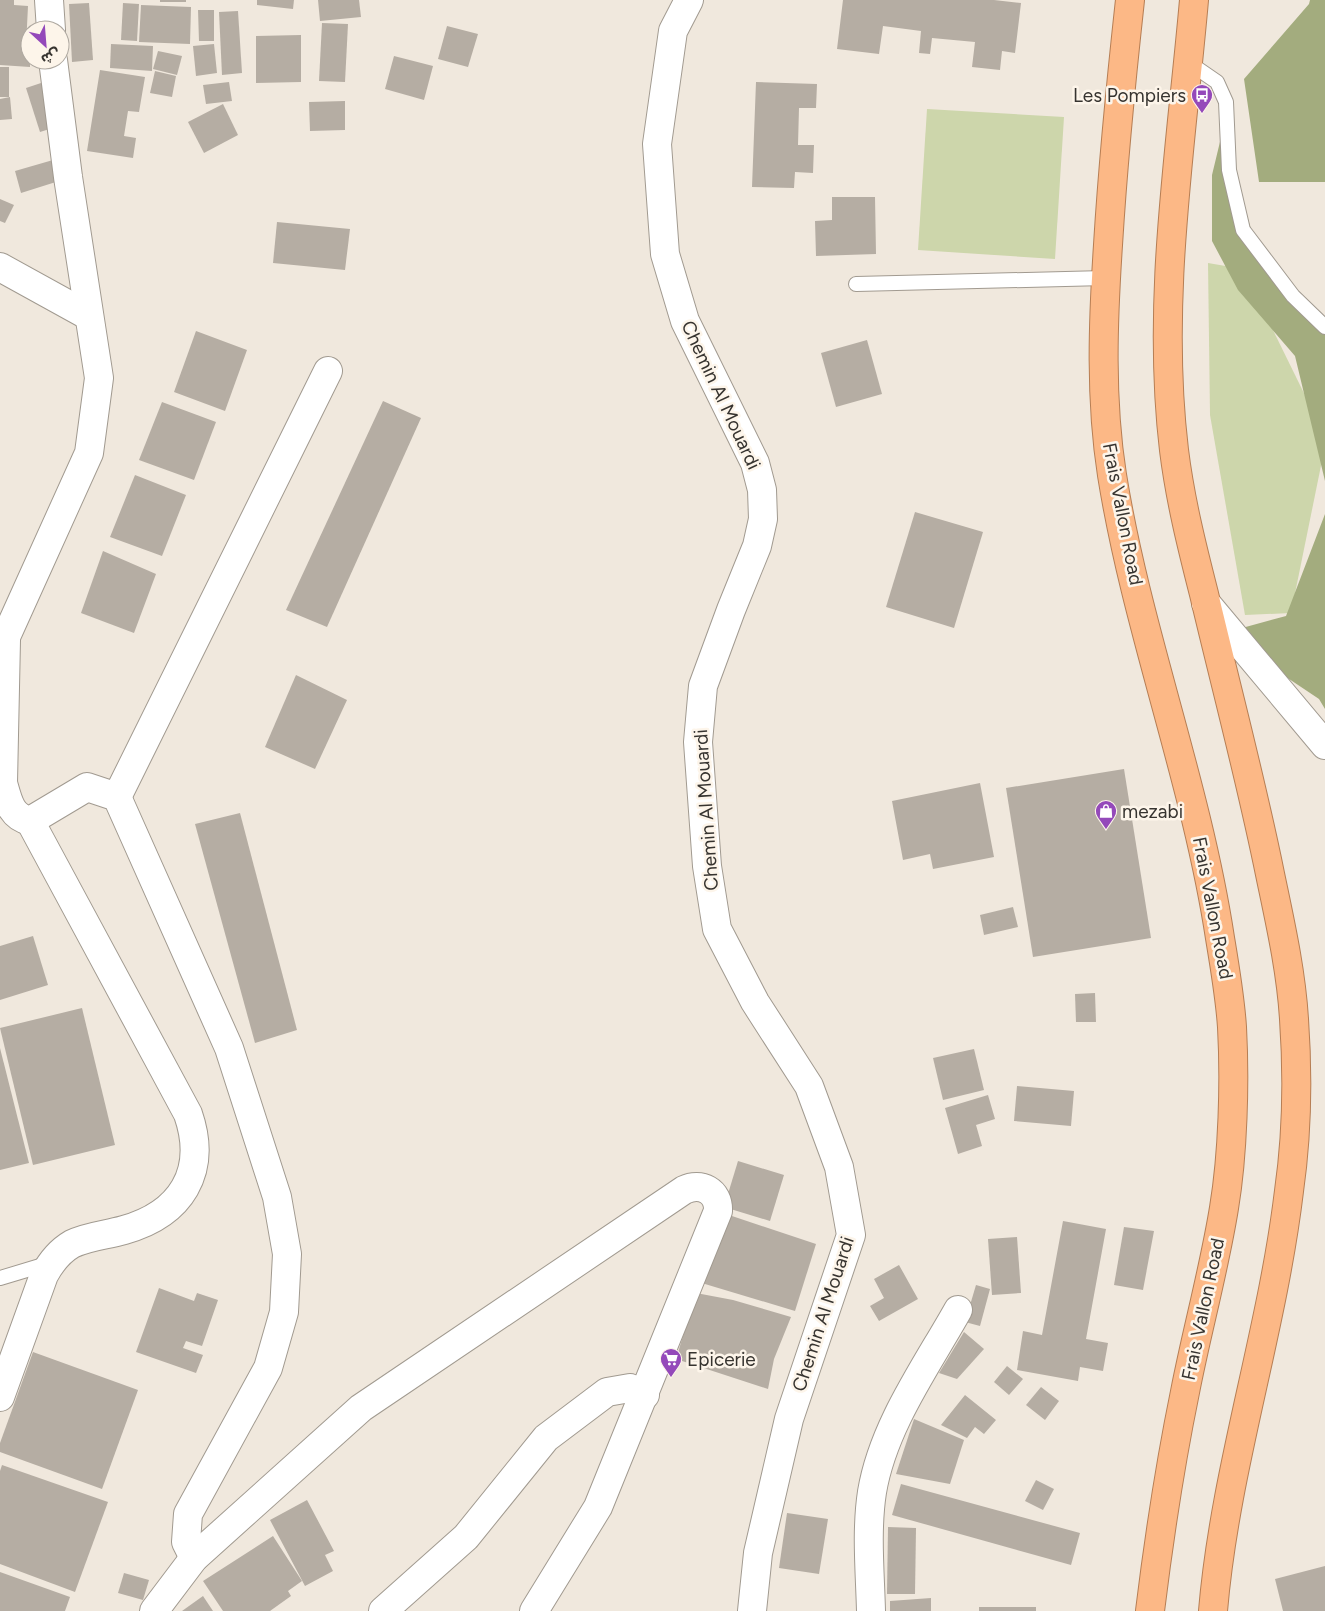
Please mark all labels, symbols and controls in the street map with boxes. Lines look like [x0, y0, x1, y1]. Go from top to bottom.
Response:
north arrow [20, 20, 70, 70]
text: ش [38, 44, 63, 68]
bus stop icon: Les Pompiers [1190, 83, 1214, 114]
place label: Les Pompiers [1073, 84, 1186, 107]
street label: Chemin Al Mouardi [676, 317, 766, 473]
street label: Frais Vallon Road [1098, 441, 1148, 587]
street label: Chemin Al Mouardi [689, 729, 723, 891]
shop icon: mezabi [1094, 799, 1118, 830]
place label: mezabi [1122, 800, 1183, 823]
street label: Frais Vallon Road [1188, 835, 1238, 981]
street label: Chemin Al Mouardi [787, 1234, 859, 1394]
street label: Frais Vallon Road [1177, 1236, 1229, 1382]
supermarket icon: Epicerie [659, 1347, 683, 1378]
place label: Epicerie [687, 1348, 756, 1371]

